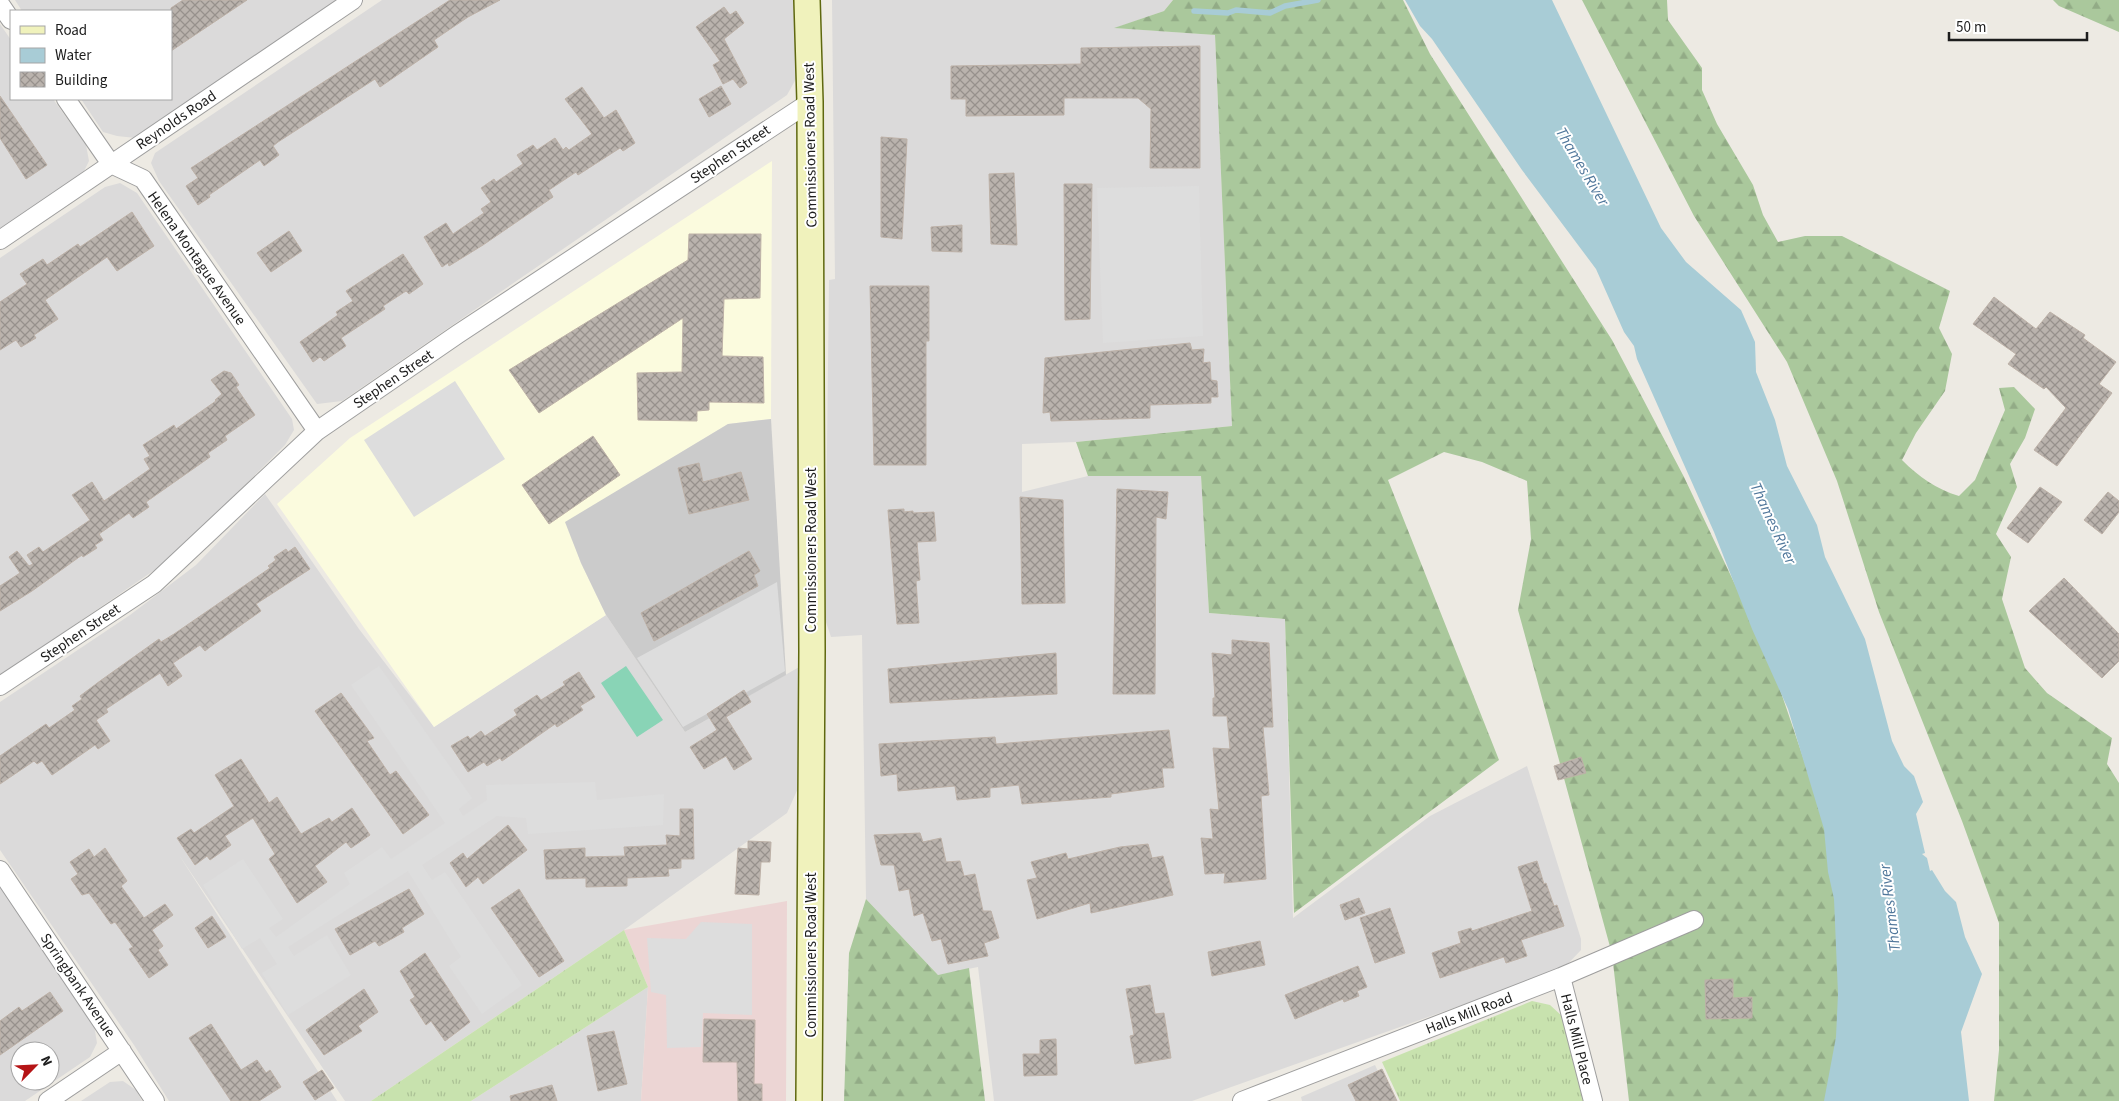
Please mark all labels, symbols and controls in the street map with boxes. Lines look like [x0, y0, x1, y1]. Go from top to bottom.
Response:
legend [10, 10, 172, 100]
scale bar [1949, 10, 2086, 42]
text: 50 m [1956, 17, 1986, 38]
text: Road [55, 20, 87, 41]
text: Water [55, 45, 92, 66]
street label: Commissioners Road West [799, 62, 822, 228]
text: Building [55, 70, 108, 91]
street label: Reynolds Road [132, 86, 221, 155]
street label: Stephen Street [686, 120, 775, 189]
water label: Thames River [1550, 123, 1615, 211]
street label: Helena Montague Avenue [142, 187, 251, 330]
street label: Stephen Street [349, 345, 438, 414]
street label: Commissioners Road West [801, 467, 822, 633]
water label: Thames River [1744, 479, 1802, 569]
street label: Stephen Street [36, 599, 125, 668]
water label: Thames River [1874, 861, 1906, 953]
street label: Commissioners Road West [801, 872, 822, 1038]
street label: Springbank Avenue [35, 929, 120, 1042]
street label: Halls Mill Road [1423, 987, 1516, 1040]
street label: Halls Mill Place [1555, 991, 1598, 1087]
north arrow [10, 1041, 60, 1091]
text: N [35, 1053, 57, 1069]

